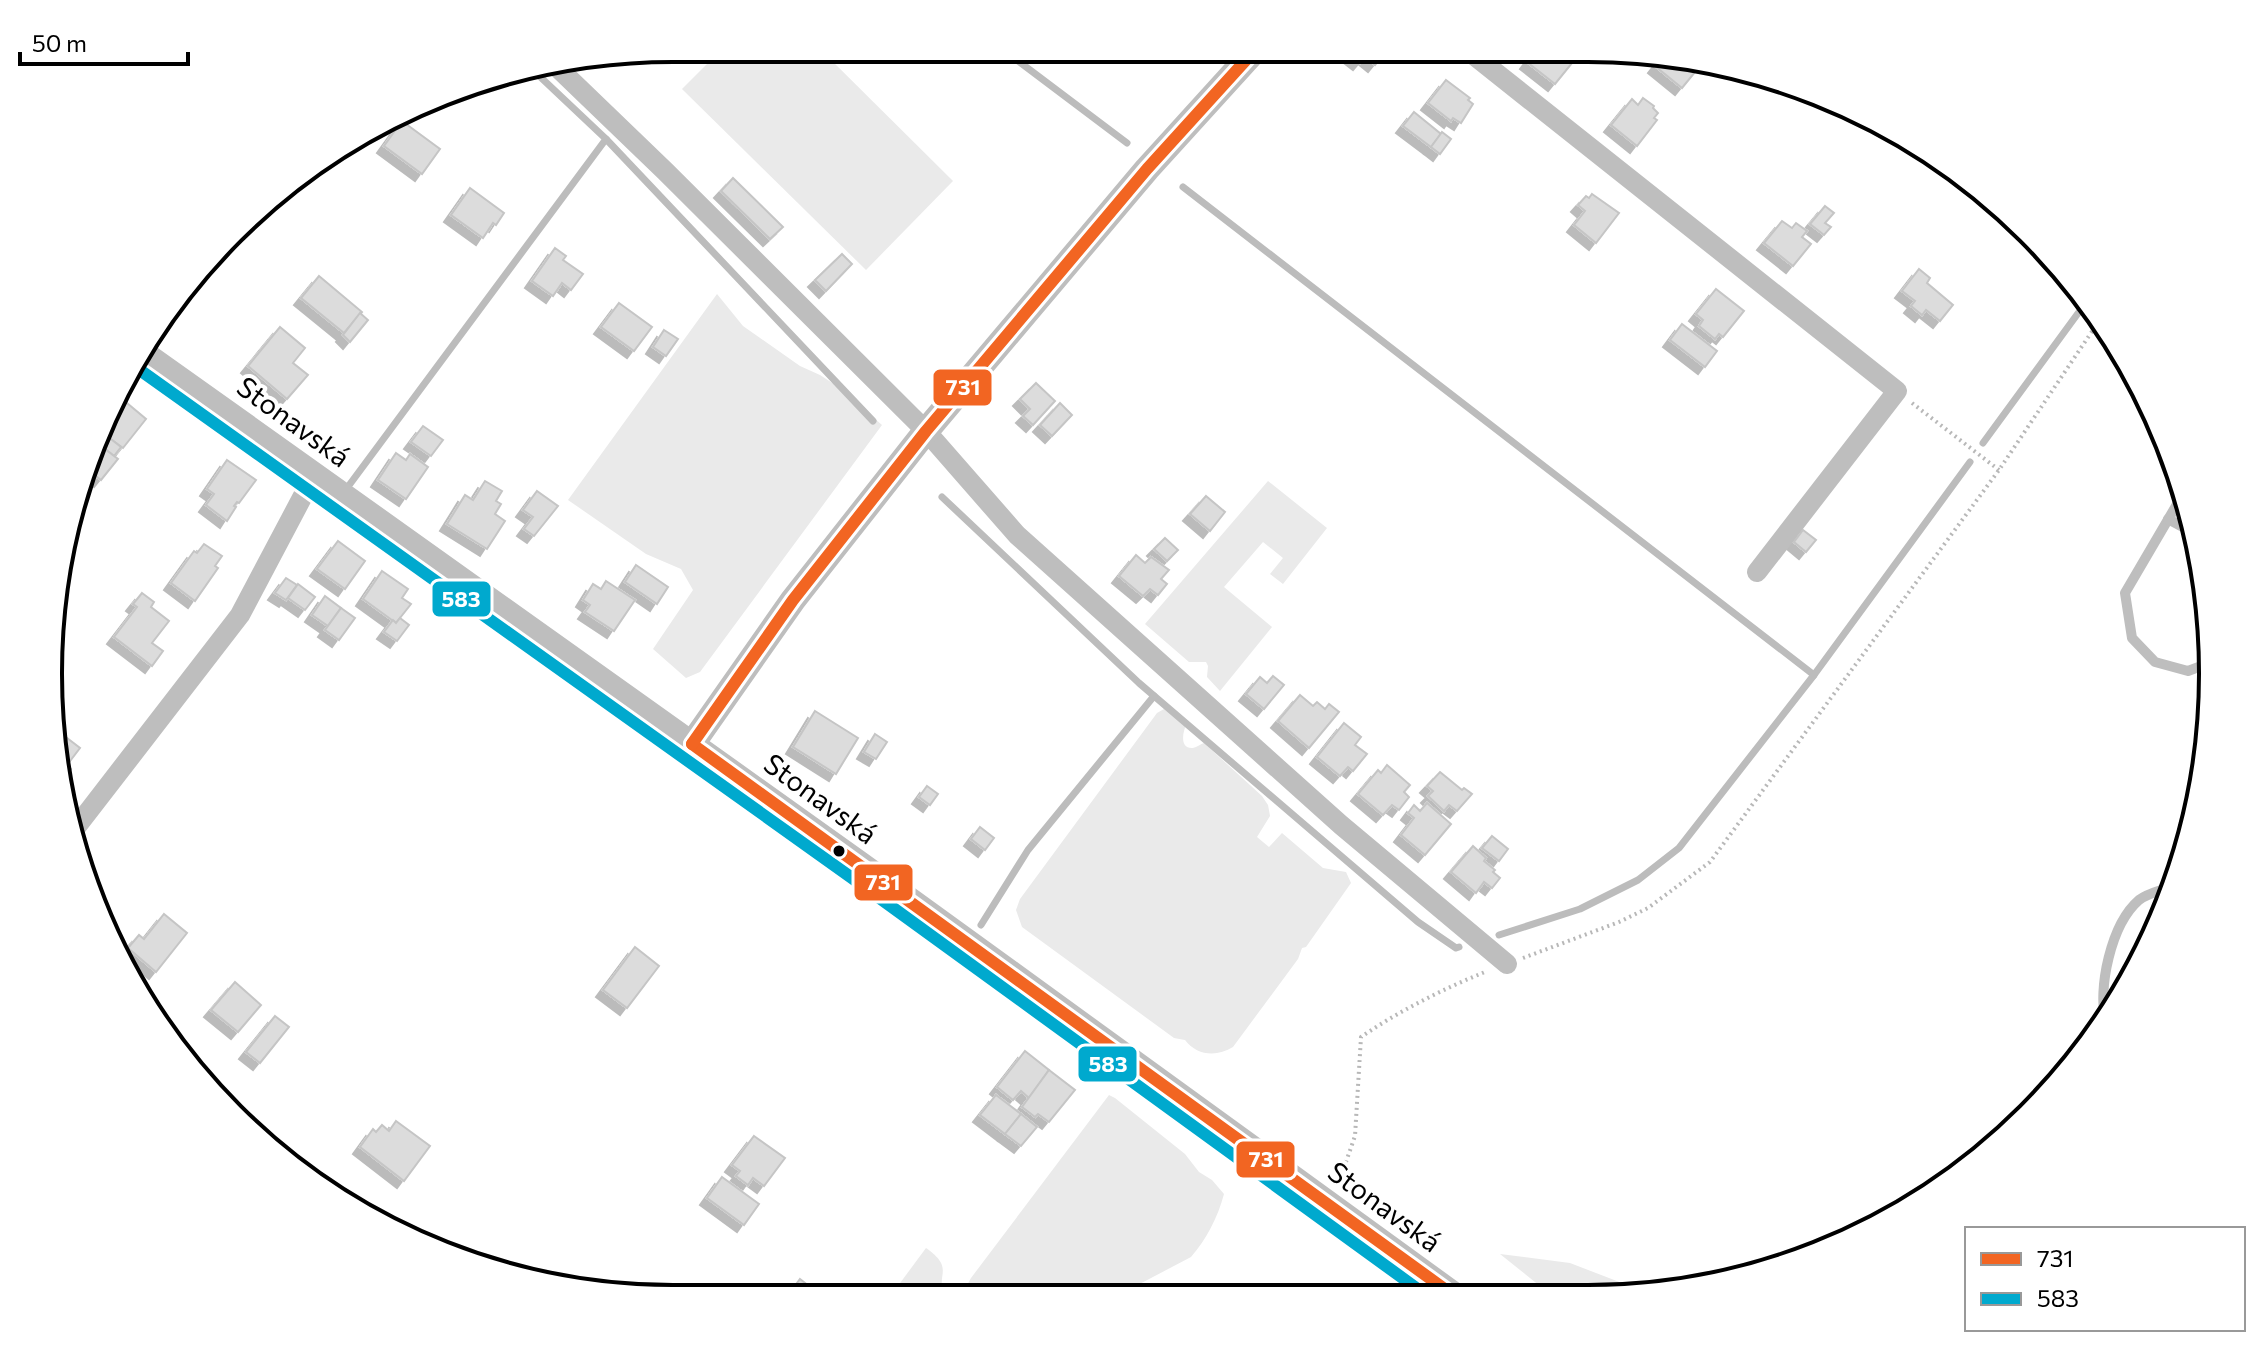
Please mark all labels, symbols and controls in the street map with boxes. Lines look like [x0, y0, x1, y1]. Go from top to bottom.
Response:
scale bar [20, 16, 188, 66]
text: 50 m [32, 28, 87, 57]
line badge: 731 [932, 368, 993, 407]
street label: Stonavská [231, 369, 357, 473]
text: 731 [946, 373, 980, 400]
line badge: 583 [431, 580, 492, 618]
text: 583 [441, 585, 481, 612]
street label: Stonavská [758, 746, 884, 850]
unlabelled marker [831, 843, 847, 859]
line badge: 731 [853, 863, 914, 902]
text: 731 [866, 868, 900, 895]
line badge: 583 [1077, 1045, 1138, 1083]
text: 583 [1088, 1050, 1128, 1077]
line badge: 731 [1235, 1140, 1296, 1179]
text: 731 [1249, 1145, 1283, 1172]
street label: Stonavská [1322, 1154, 1448, 1258]
legend [1965, 1227, 2245, 1331]
text: 731 [2037, 1243, 2074, 1272]
text: 583 [2037, 1283, 2079, 1312]

